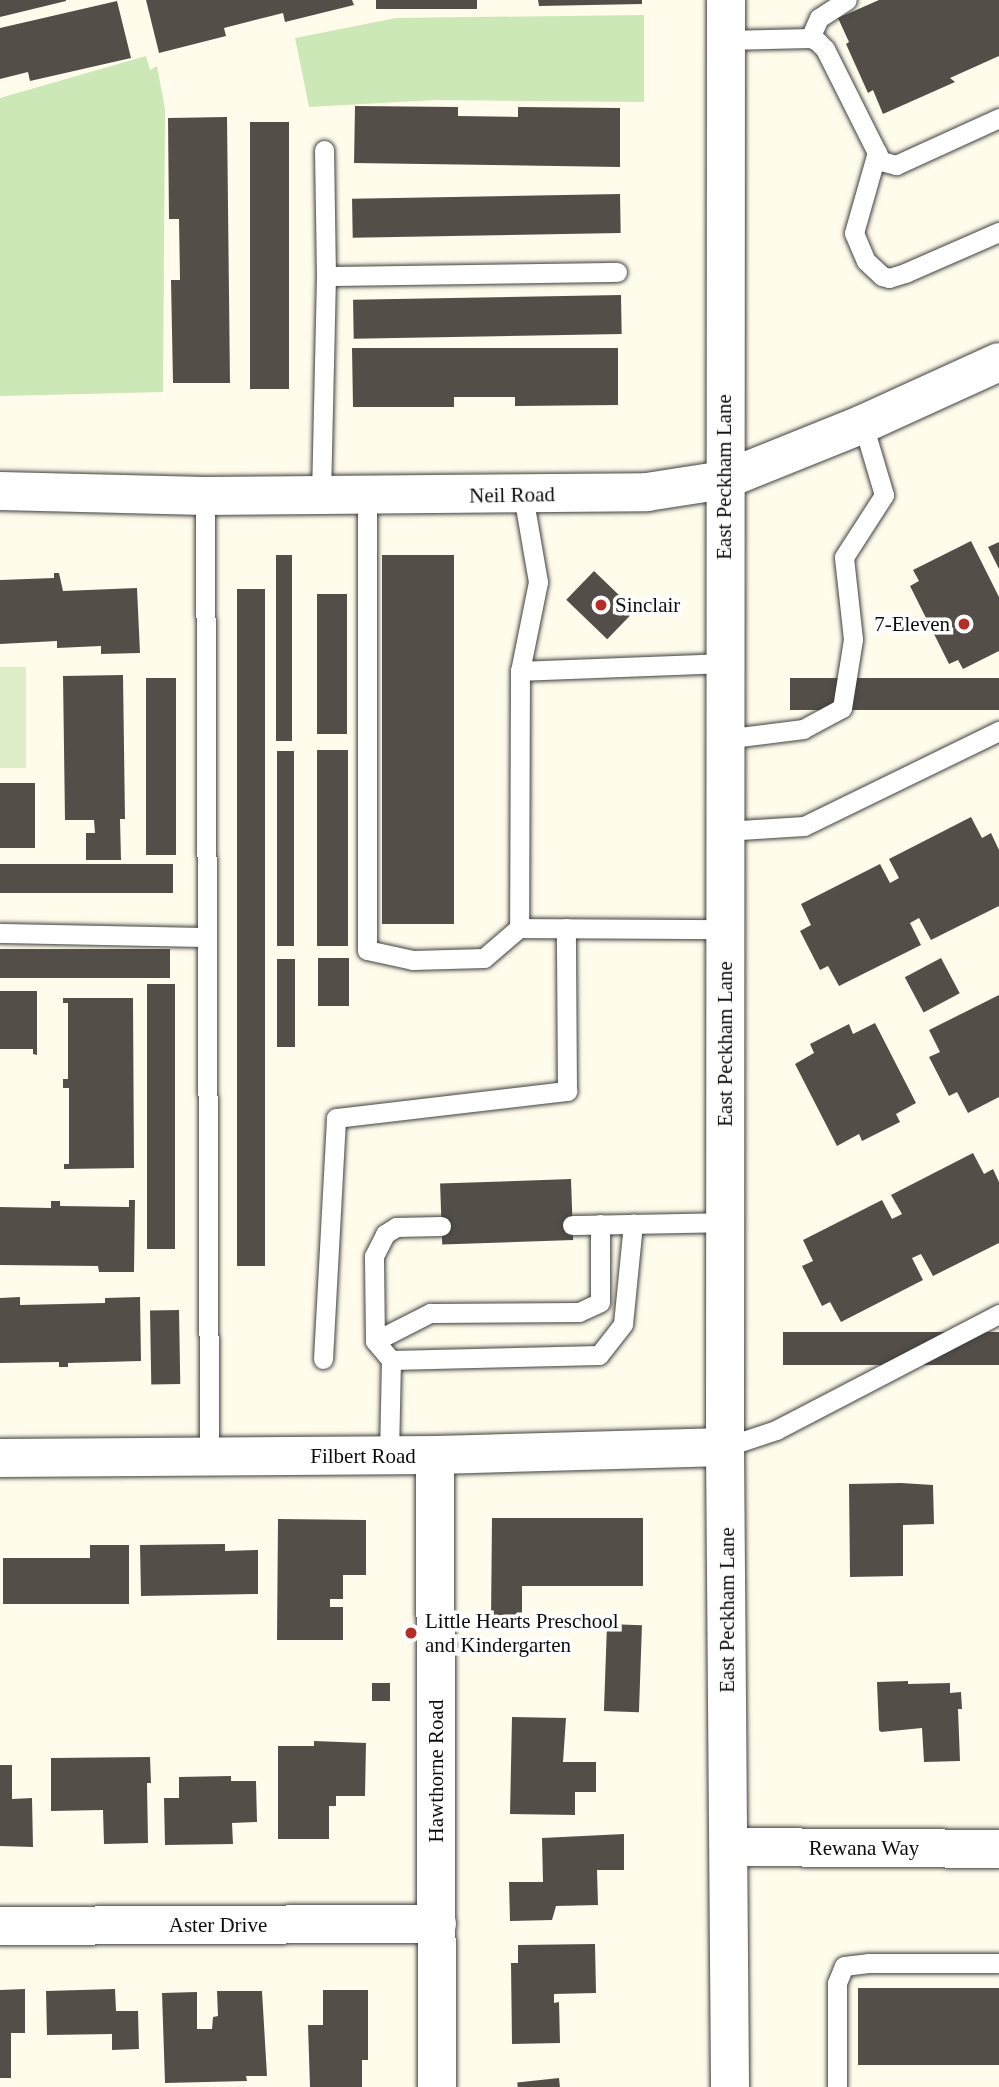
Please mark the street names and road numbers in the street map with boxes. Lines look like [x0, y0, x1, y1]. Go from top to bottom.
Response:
street label: East Peckham Lane [711, 394, 737, 560]
street label: Neil Road [469, 482, 555, 508]
street label: East Peckham Lane [712, 961, 738, 1127]
street label: Filbert Road [310, 1443, 416, 1469]
street label: East Peckham Lane [714, 1527, 740, 1693]
street label: Hawthorne Road [423, 1700, 449, 1842]
street label: Rewana Way [809, 1835, 919, 1861]
street label: Aster Drive [169, 1912, 267, 1938]

